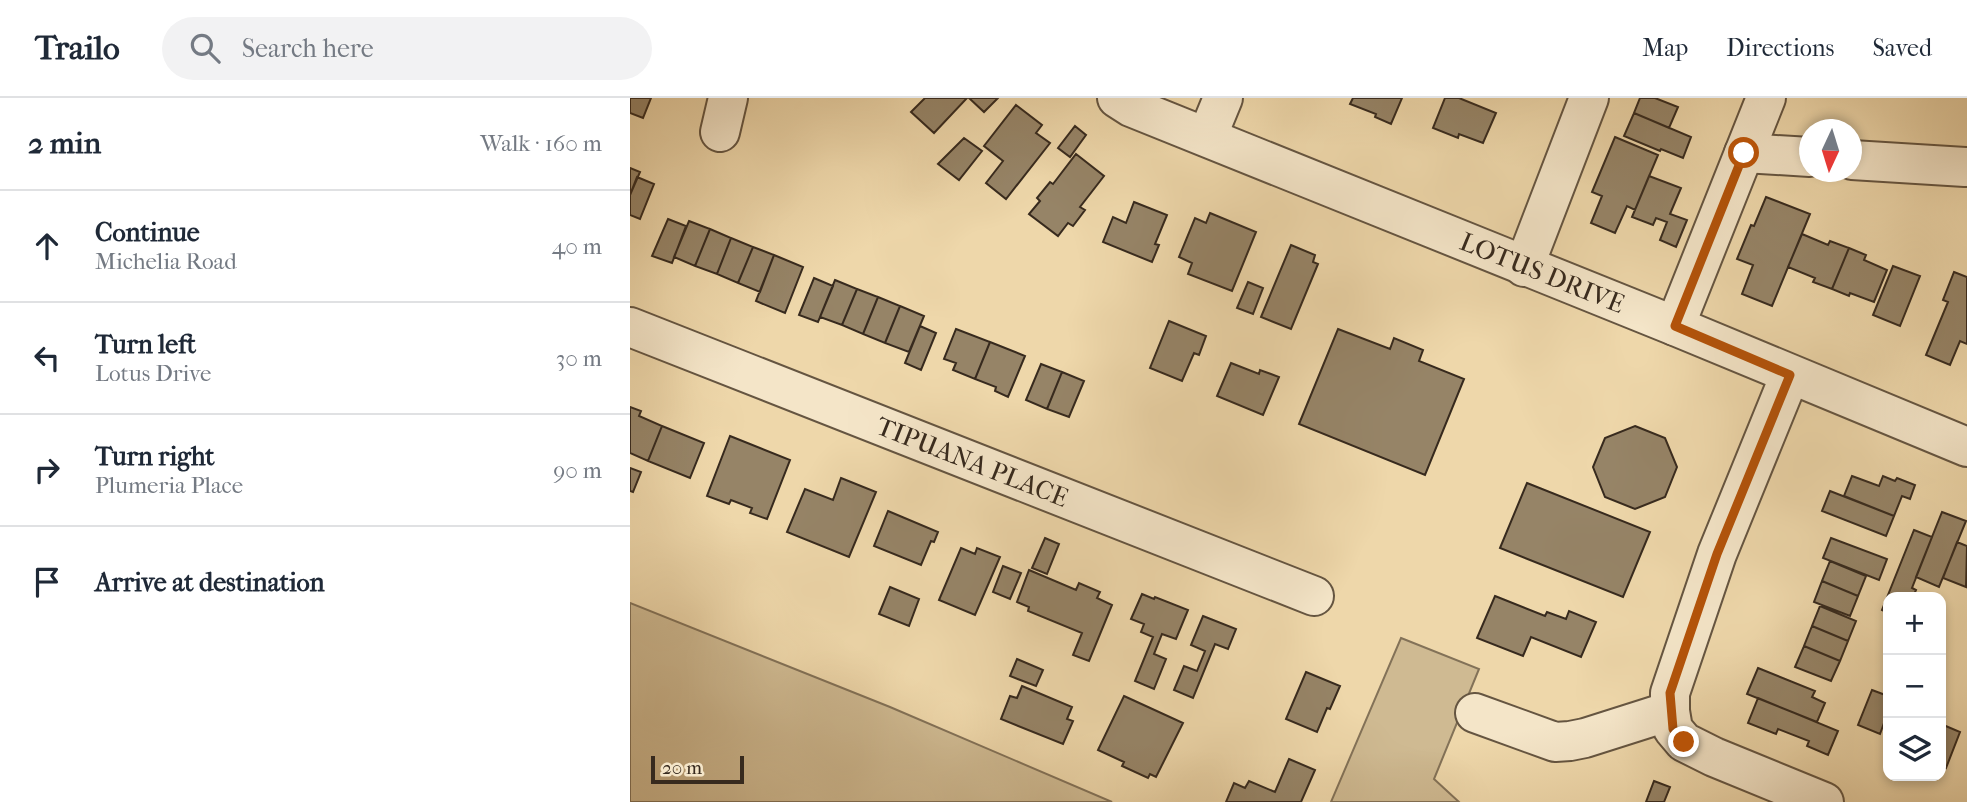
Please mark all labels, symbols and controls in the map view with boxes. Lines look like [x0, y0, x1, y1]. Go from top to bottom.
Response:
search box [162, 17, 652, 80]
text: Trailo [35, 29, 120, 68]
icon: search [186, 29, 224, 67]
text: Search here [242, 33, 374, 64]
text: Map [1642, 34, 1688, 62]
text: Directions [1726, 34, 1834, 62]
text: Saved [1872, 34, 1932, 62]
north arrow [1799, 119, 1862, 182]
text: 2 min [28, 126, 101, 161]
text: Walk · 160 m [480, 130, 602, 157]
route start [1728, 137, 1759, 168]
text: Continue [95, 217, 200, 248]
street label: LOTUS DRIVE [1455, 226, 1629, 320]
icon: ahead [28, 227, 66, 265]
text: 40 m [552, 233, 602, 260]
text: Michelia Road [95, 248, 237, 275]
text: Turn left [95, 329, 196, 360]
icon: left [28, 339, 66, 377]
text: 30 m [556, 345, 602, 372]
text: Lotus Drive [95, 360, 211, 387]
street label: TIPUANA PLACE [872, 410, 1073, 514]
text: Turn right [95, 441, 215, 472]
icon: right [28, 451, 66, 489]
text: 90 m [553, 457, 602, 484]
text: Plumeria Place [95, 472, 243, 499]
icon: arrive [28, 563, 66, 601]
text: Arrive at destination [95, 567, 325, 598]
map controls [1883, 592, 1946, 781]
button: + [1883, 592, 1946, 655]
button: − [1883, 655, 1946, 718]
button: layers [1883, 718, 1946, 781]
route end [1668, 726, 1699, 757]
scale bar [651, 753, 744, 785]
text: 20 m [662, 757, 702, 779]

